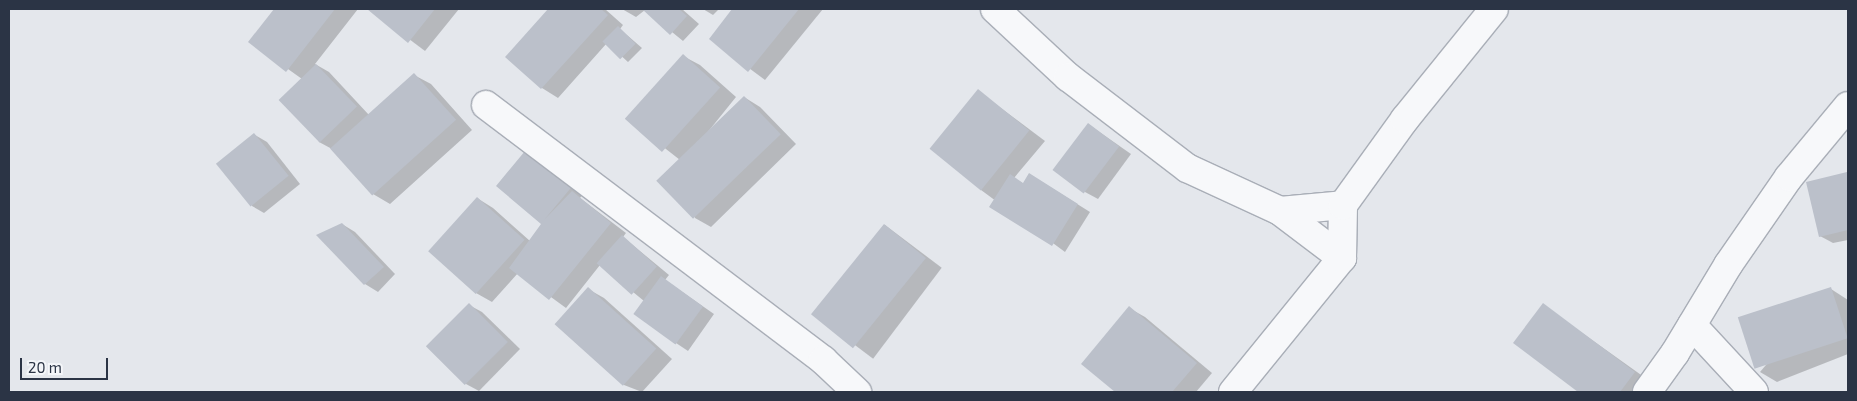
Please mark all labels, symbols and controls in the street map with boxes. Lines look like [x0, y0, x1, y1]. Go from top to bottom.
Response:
scale bar [22, 348, 110, 380]
text: 20 m [28, 358, 62, 376]

